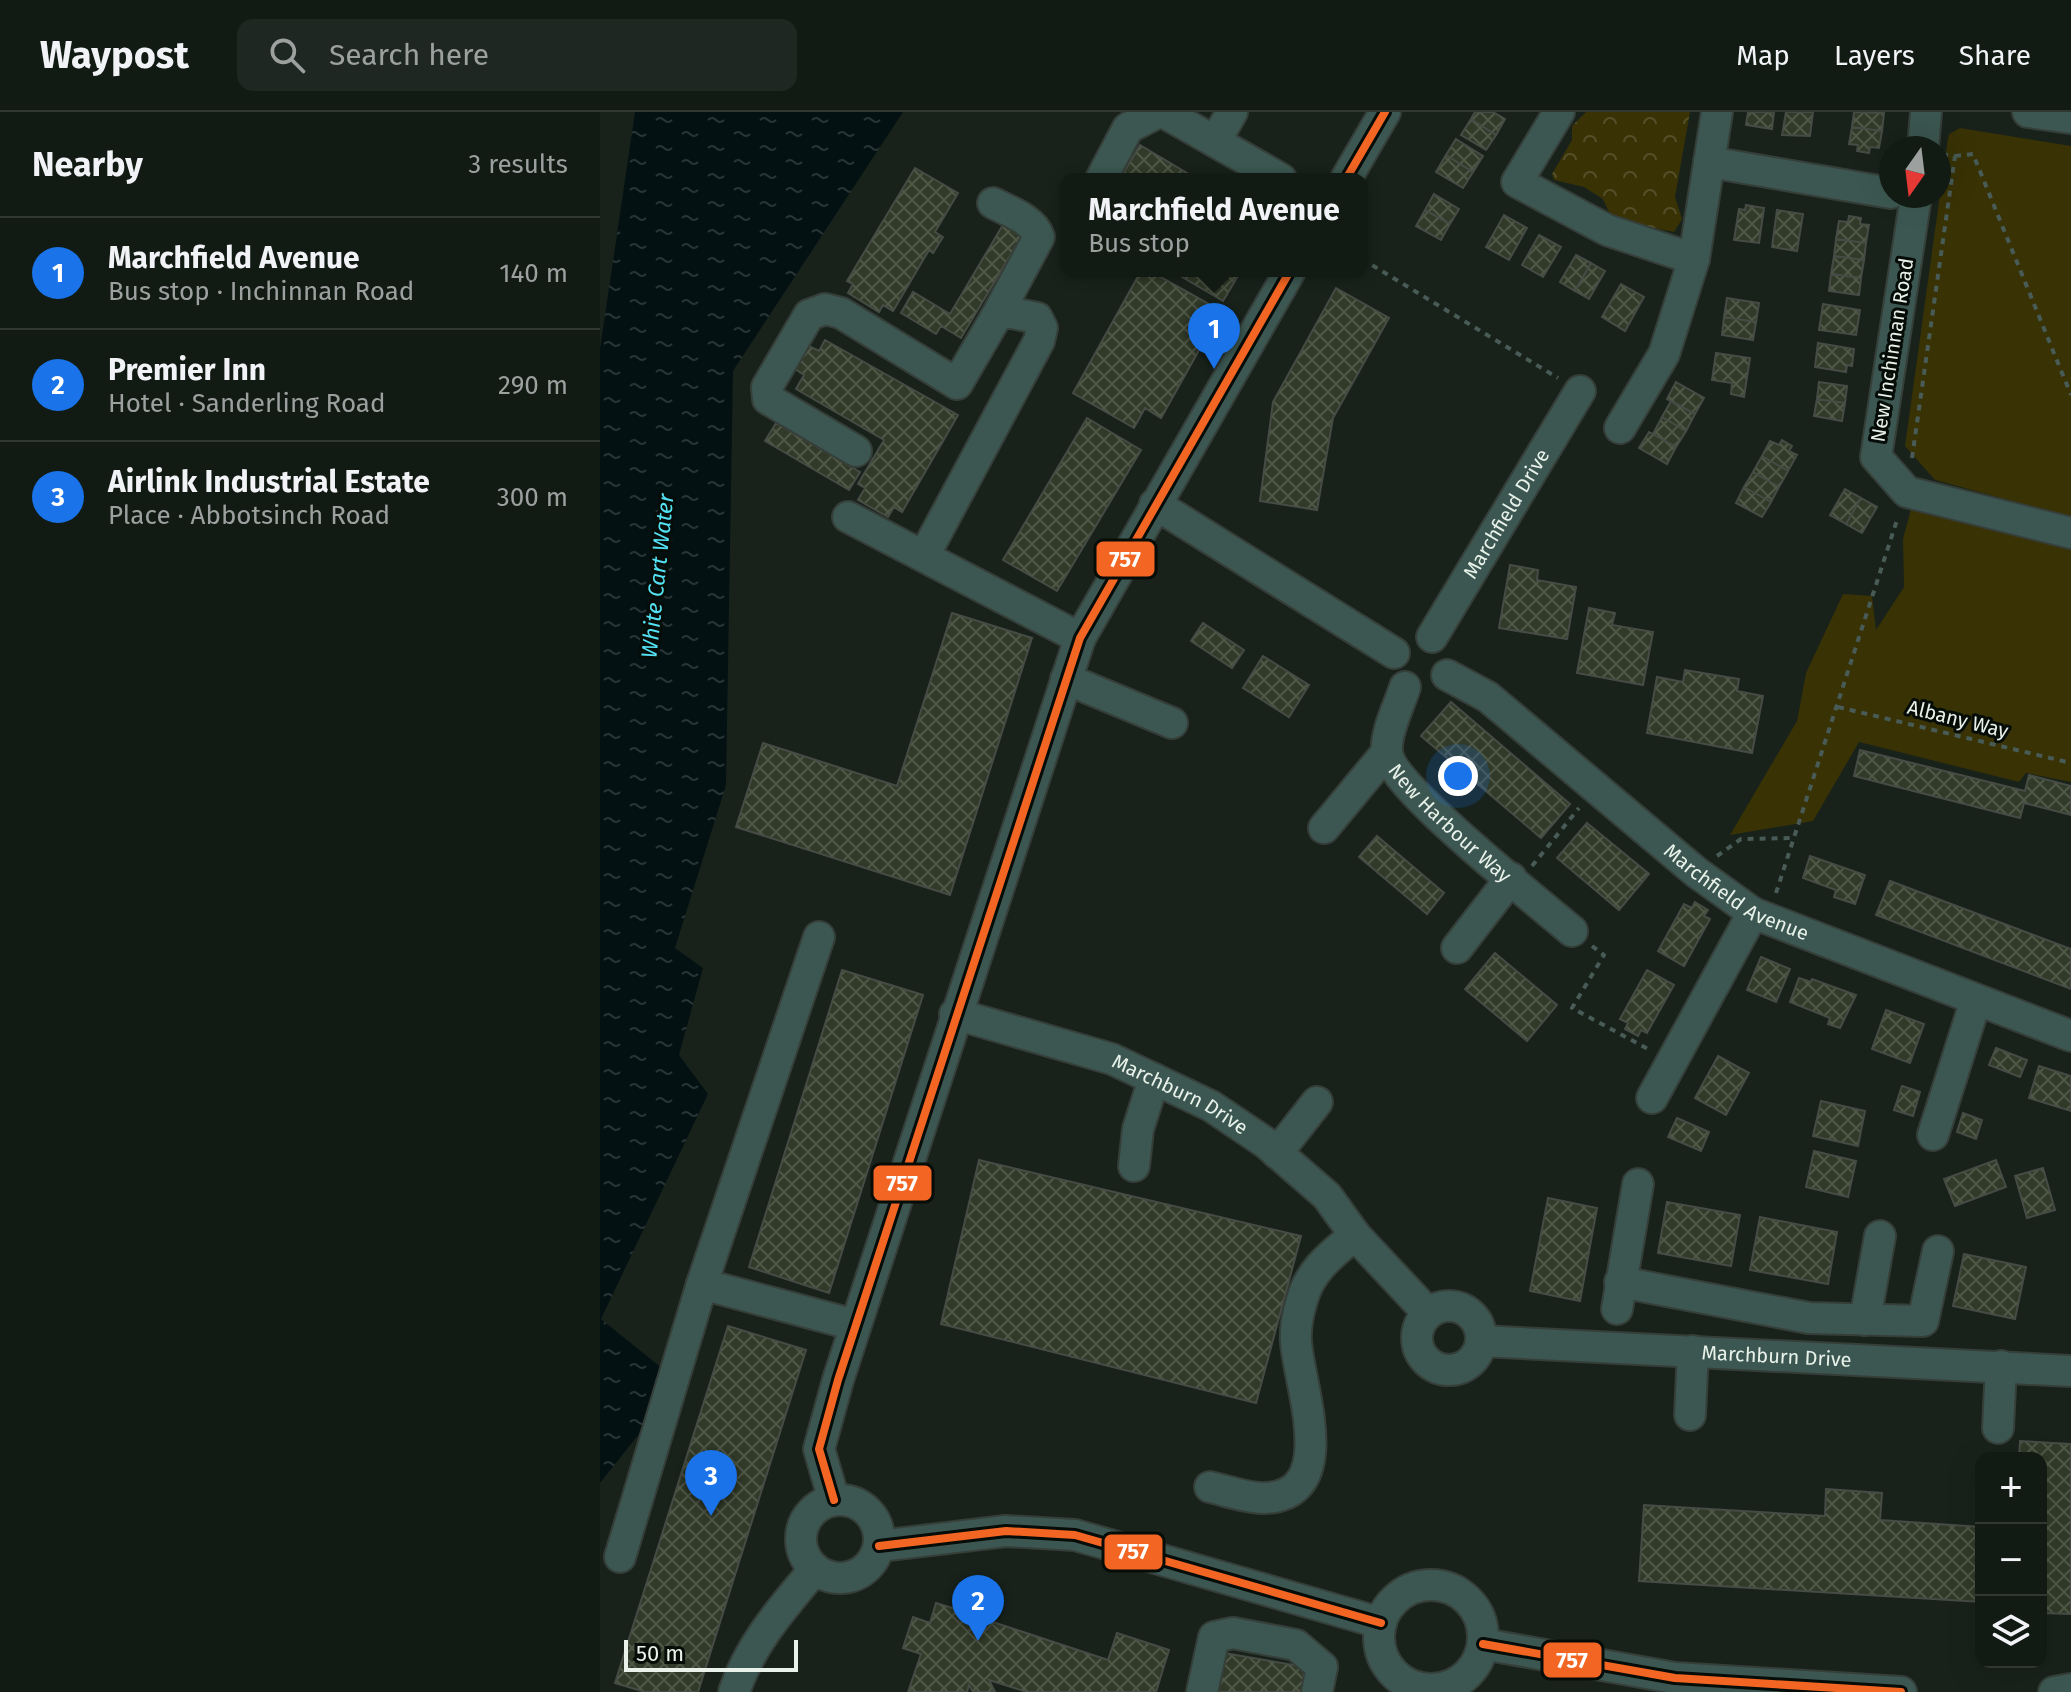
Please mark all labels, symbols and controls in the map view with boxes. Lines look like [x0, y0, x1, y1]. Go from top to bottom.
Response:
search box [237, 19, 797, 91]
text: Waypost [40, 32, 189, 78]
icon: search [265, 33, 309, 77]
text: Search here [329, 37, 489, 73]
text: Map [1736, 39, 1790, 72]
text: Layers [1834, 39, 1915, 72]
text: Share [1959, 39, 2031, 72]
north arrow [1879, 136, 1951, 208]
text: Nearby [32, 144, 143, 185]
text: 3 results [468, 149, 568, 180]
popup [1060, 173, 1368, 277]
text: Marchfield Avenue [1088, 192, 1340, 228]
text: Bus stop [1088, 228, 1190, 259]
text: Marchfield Avenue [108, 240, 360, 276]
street label: New Inchinnan Road [1866, 256, 1918, 444]
text: 1 [52, 258, 64, 289]
text: 140 m [499, 258, 568, 289]
text: Bus stop · Inchinnan Road [108, 276, 414, 307]
pin: 1 [1188, 303, 1240, 369]
text: Premier Inn [108, 352, 266, 388]
text: 2 [51, 370, 65, 401]
text: 290 m [498, 370, 568, 401]
text: Hotel · Sanderling Road [108, 388, 386, 419]
street label: Marchfield Drive [1458, 444, 1554, 583]
text: Airlink Industrial Estate [108, 464, 430, 500]
text: 3 [51, 482, 65, 513]
text: 300 m [497, 482, 568, 513]
water label: White Cart Water [635, 492, 680, 660]
text: Place · Abbotsinch Road [108, 500, 390, 531]
line badge: 757 [1095, 540, 1156, 578]
text: 757 [1109, 546, 1141, 573]
street label: Albany Way [1905, 695, 2011, 743]
your location [1438, 756, 1478, 796]
street label: New Harbour Way [1383, 759, 1516, 888]
street label: Marchfield Avenue [1659, 839, 1812, 945]
street label: Marchburn Drive [1108, 1049, 1253, 1139]
line badge: 757 [872, 1164, 933, 1202]
text: 757 [886, 1170, 918, 1197]
street label: Marchburn Drive [1701, 1340, 1852, 1372]
pin: 3 [685, 1450, 737, 1516]
map controls [1975, 1452, 2047, 1668]
button: + [1975, 1452, 2047, 1524]
button: − [1975, 1524, 2047, 1596]
line badge: 757 [1103, 1533, 1164, 1571]
text: 757 [1117, 1538, 1149, 1565]
pin: 2 [952, 1575, 1004, 1641]
button: layers [1975, 1596, 2047, 1668]
scale bar [624, 1636, 798, 1672]
text: 50 m [636, 1640, 684, 1667]
line badge: 757 [1542, 1641, 1603, 1679]
text: 757 [1556, 1647, 1588, 1674]

